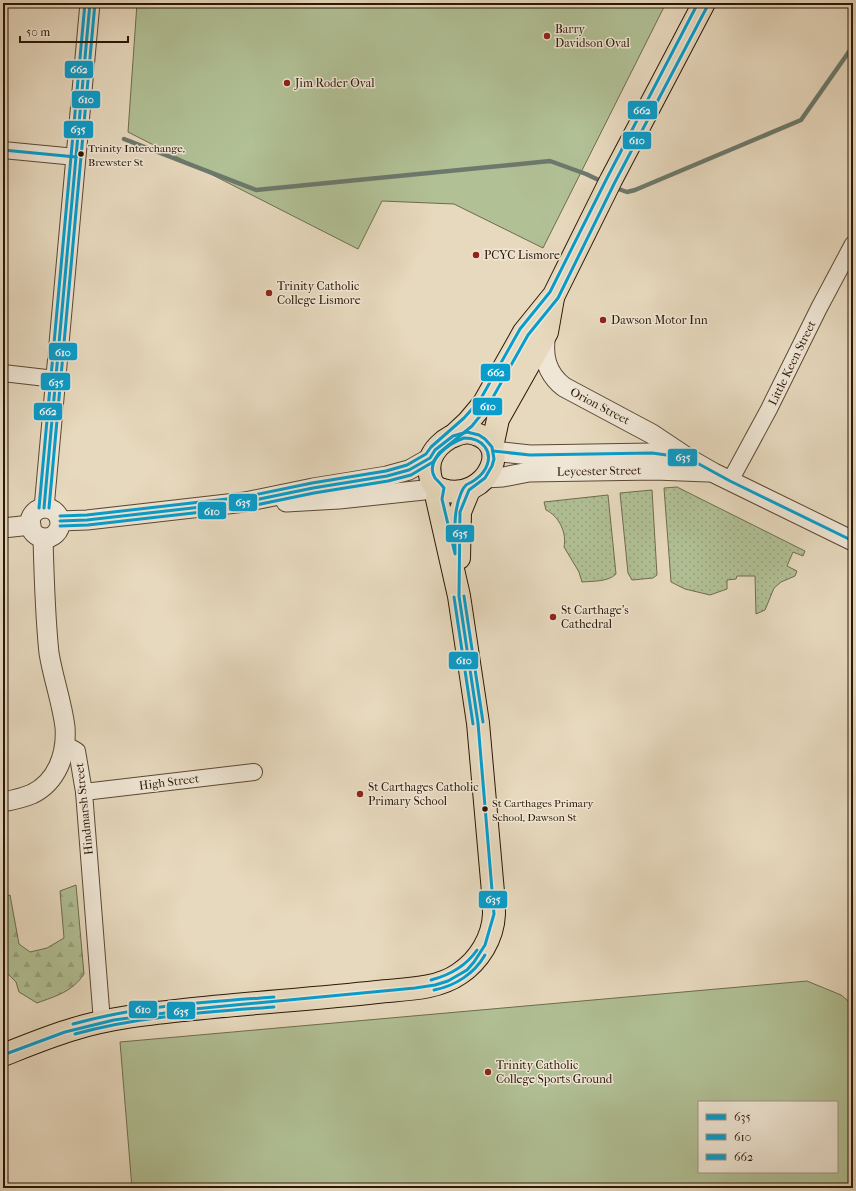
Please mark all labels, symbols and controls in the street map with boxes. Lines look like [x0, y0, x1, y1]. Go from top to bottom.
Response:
scale bar [20, 18, 128, 44]
place label: Barry Davidson Oval [555, 22, 630, 50]
text: 50 m [26, 25, 50, 39]
marker: Barry Davidson Oval [542, 31, 552, 41]
line badge: 662 [64, 60, 94, 79]
text: 662 [70, 63, 88, 76]
place label: Jim Roder Oval [294, 76, 375, 90]
marker: Jim Roder Oval [282, 78, 292, 88]
line badge: 610 [71, 90, 101, 109]
text: 610 [78, 93, 94, 106]
line badge: 662 [627, 100, 658, 120]
text: 662 [633, 104, 651, 117]
line badge: 635 [63, 120, 94, 139]
text: 635 [70, 123, 86, 136]
line badge: 610 [622, 131, 652, 150]
text: 610 [629, 134, 645, 147]
place label: Trinity Interchange, Brewster St [88, 142, 185, 169]
marker: Trinity Interchange, Brewster St [76, 149, 86, 159]
place label: PCYC Lismore [484, 248, 560, 262]
marker: PCYC Lismore [471, 250, 481, 260]
place label: Trinity Catholic College Lismore [277, 279, 361, 307]
marker: Trinity Catholic College Lismore [264, 288, 274, 298]
place label: Dawson Motor Inn [611, 313, 708, 327]
marker: Dawson Motor Inn [598, 315, 608, 325]
street label: Little Keen Street [765, 318, 819, 408]
line badge: 610 [48, 342, 78, 361]
text: 610 [55, 346, 71, 359]
line badge: 662 [480, 363, 511, 382]
text: 662 [487, 366, 505, 379]
line badge: 635 [40, 372, 71, 391]
text: 635 [48, 376, 64, 389]
street label: Orion Street [568, 384, 633, 428]
line badge: 610 [472, 397, 503, 416]
text: 610 [480, 400, 496, 413]
line badge: 662 [33, 402, 63, 421]
text: 662 [39, 405, 57, 418]
line badge: 635 [667, 448, 698, 467]
text: 635 [675, 451, 691, 464]
street label: Leycester Street [557, 463, 642, 479]
line badge: 635 [228, 493, 258, 512]
text: 635 [235, 496, 251, 509]
line badge: 610 [197, 501, 227, 520]
text: 610 [204, 505, 220, 518]
line badge: 635 [445, 524, 475, 543]
text: 635 [452, 527, 468, 540]
place label: St Carthage's Cathedral [561, 603, 629, 631]
marker: St Carthage's Cathedral [548, 612, 558, 622]
line badge: 610 [448, 651, 479, 670]
text: 610 [456, 654, 472, 667]
street label: Hindmarsh Street [72, 762, 96, 856]
street label: High Street [138, 771, 201, 793]
place label: St Carthages Catholic Primary School [368, 780, 478, 808]
marker: St Carthages Catholic Primary School [355, 789, 365, 799]
place label: St Carthages Primary School, Dawson St [492, 797, 595, 824]
marker: St Carthages Primary School, Dawson St [480, 804, 490, 814]
line badge: 635 [478, 890, 508, 909]
text: 635 [485, 893, 501, 906]
line badge: 610 [128, 1000, 158, 1019]
line badge: 635 [166, 1001, 196, 1020]
text: 610 [135, 1003, 151, 1016]
text: 635 [173, 1005, 189, 1018]
place label: Trinity Catholic College Sports Ground [496, 1058, 613, 1086]
marker: Trinity Catholic College Sports Ground [483, 1067, 493, 1077]
legend [698, 1101, 838, 1173]
text: 635 [734, 1110, 751, 1124]
text: 610 [734, 1130, 751, 1144]
text: 662 [734, 1150, 753, 1164]

